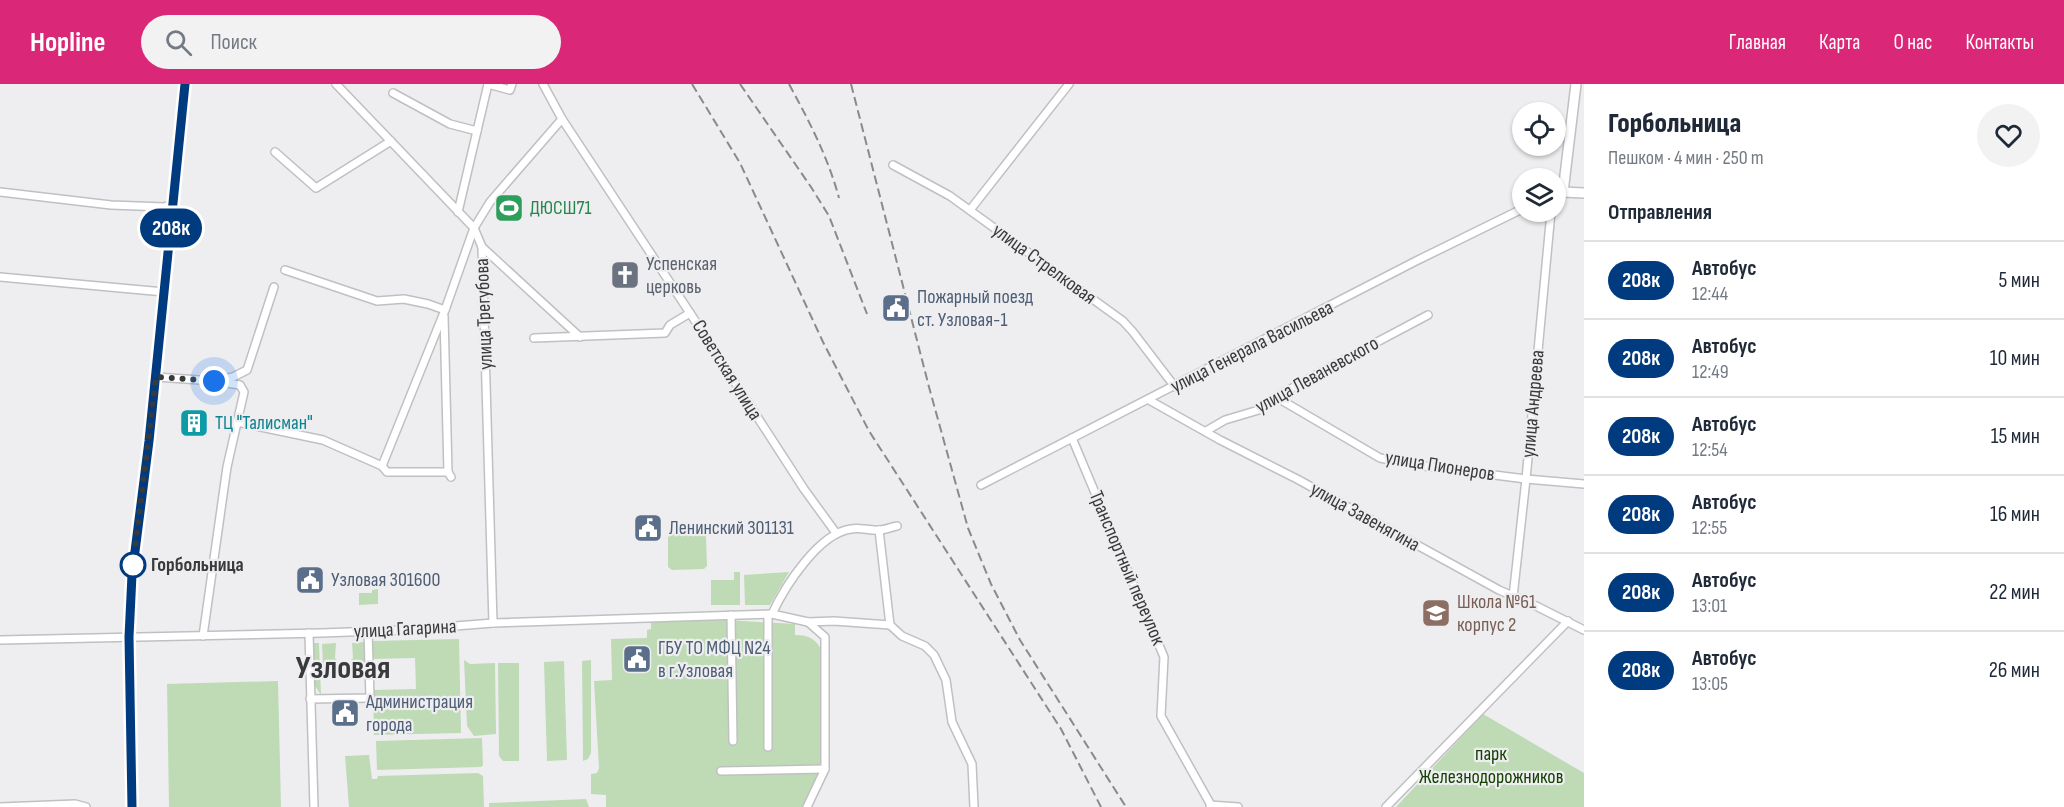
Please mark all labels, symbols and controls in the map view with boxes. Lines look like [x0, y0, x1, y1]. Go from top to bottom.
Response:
search box [141, 15, 561, 69]
text: Hopline [30, 26, 105, 59]
icon: search [162, 26, 195, 59]
text: Поиск [210, 29, 257, 56]
text: Главная [1729, 30, 1786, 55]
text: Карта [1819, 30, 1860, 55]
text: О нас [1893, 30, 1932, 55]
text: Контакты [1965, 30, 2034, 55]
map controls [1512, 102, 1566, 222]
button: locate [1512, 102, 1566, 156]
button: heart [1977, 104, 2040, 167]
text: Горбольница [1608, 107, 1741, 140]
text: Пешком · 4 мин · 250 m [1608, 146, 1764, 170]
button: layers [1512, 168, 1566, 222]
sports icon: ДЮСШ71 [493, 192, 525, 224]
place label: ДЮСШ71 [530, 196, 591, 220]
text: Отправления [1608, 199, 1712, 226]
line badge: 208к [129, 208, 213, 248]
text: 208к [152, 216, 190, 241]
street label: улица Стрелковая [987, 218, 1101, 310]
place label: Успенская церковь [646, 252, 717, 299]
text: Автобус [1692, 255, 1757, 282]
street label: улица Трегубова [470, 258, 498, 370]
church icon: Успенская церковь [609, 259, 641, 291]
text: 5 мин [1999, 267, 2040, 294]
text: 208к [1622, 268, 1660, 293]
text: 12:44 [1692, 282, 1728, 306]
place label: Пожарный поезд ст. Узловая-1 [917, 285, 1034, 332]
public building icon: Пожарный поезд ст. Узловая-1 [880, 292, 912, 324]
street label: улица Генерала Васильева [1167, 296, 1337, 398]
street label: Советская улица [687, 315, 767, 425]
street label: улица Леваневского [1251, 331, 1383, 419]
text: Автобус [1692, 333, 1757, 360]
text: 10 мин [1990, 345, 2040, 372]
text: 208к [1622, 346, 1660, 371]
street label: улица Андреева [1516, 349, 1550, 459]
text: 12:49 [1692, 360, 1729, 384]
your location [199, 366, 229, 396]
building icon: ТЦ "Талисман" [178, 407, 210, 439]
place label: ТЦ "Талисман" [215, 411, 313, 435]
text: Автобус [1692, 411, 1757, 438]
text: 15 мин [1991, 423, 2040, 450]
text: 208к [1622, 424, 1660, 449]
text: 12:54 [1692, 438, 1728, 462]
street label: улица Пионеров [1384, 446, 1496, 486]
street label: улица Завенягина [1306, 477, 1424, 557]
street label: Транспортный переулок [1084, 487, 1170, 649]
text: Автобус [1692, 489, 1757, 516]
text: 16 мин [1990, 501, 2040, 528]
text: 208к [1622, 502, 1660, 527]
public building icon: Ленинский 301131 [632, 512, 664, 544]
place label: Ленинский 301131 [669, 516, 794, 540]
text: 12:55 [1692, 516, 1727, 540]
marker: Горбольница [120, 552, 146, 578]
place label: Горбольница [151, 553, 244, 577]
public building icon: Узловая 301600 [294, 564, 326, 596]
text: Автобус [1692, 567, 1757, 594]
place label: Узловая 301600 [331, 568, 440, 592]
text: 22 мин [1989, 579, 2040, 606]
text: 208к [1622, 580, 1660, 605]
place label: Школа №61 корпус 2 [1457, 590, 1536, 637]
text: 13:01 [1692, 594, 1727, 618]
school or university icon: Школа №61 корпус 2 [1420, 597, 1452, 629]
street label: улица Гагарина [353, 614, 457, 644]
place label: ГБУ ТО МФЦ N24 в г.Узловая [658, 636, 771, 683]
public building icon: ГБУ ТО МФЦ N24 в г.Узловая [621, 643, 653, 675]
text: Автобус [1692, 645, 1757, 672]
district label: Узловая [295, 649, 391, 688]
text: 26 мин [1989, 657, 2040, 684]
text: 208к [1622, 658, 1660, 683]
text: 13:05 [1692, 672, 1728, 696]
place label: Администрация города [365, 690, 473, 737]
public building icon: Администрация города [329, 697, 361, 729]
park label: парк Железнодорожников [1419, 742, 1563, 789]

